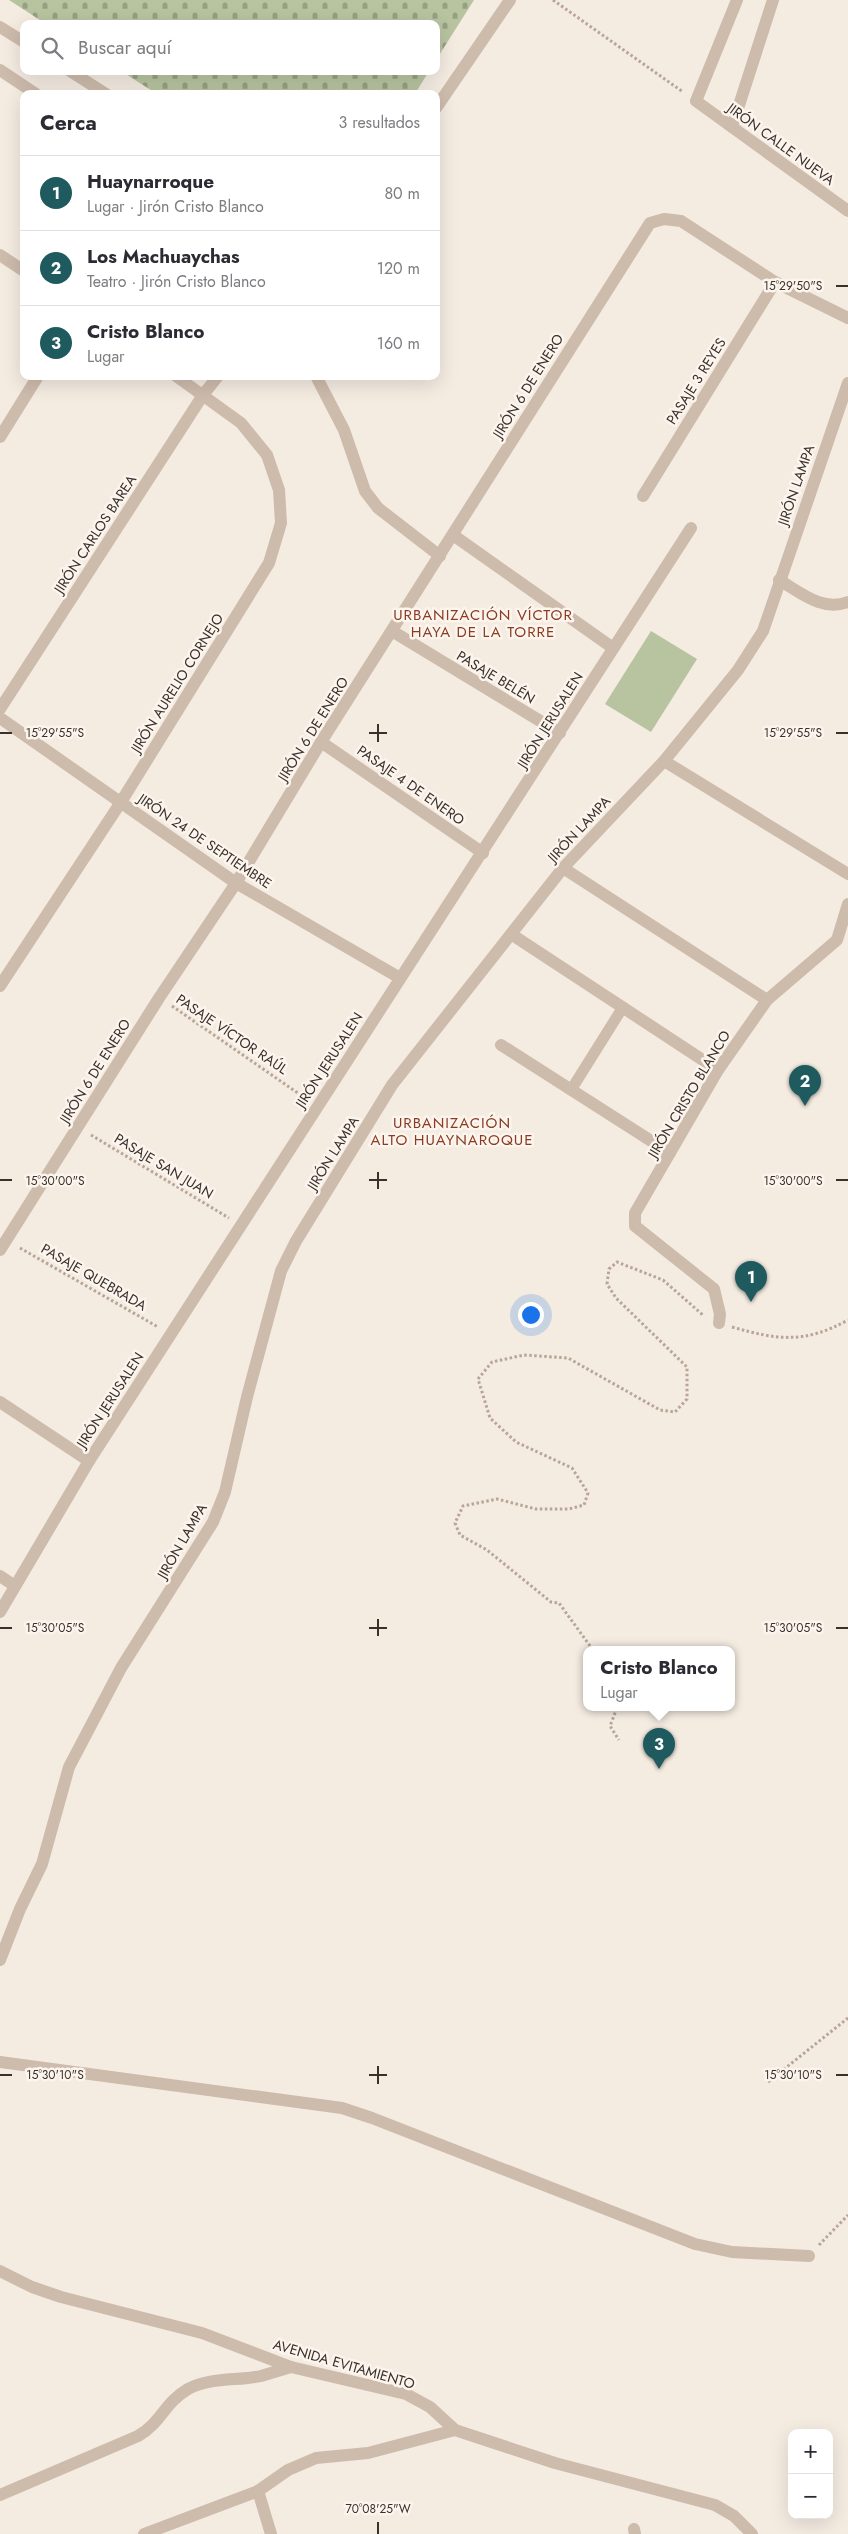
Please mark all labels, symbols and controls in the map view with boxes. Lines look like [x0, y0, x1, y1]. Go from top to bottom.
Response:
search box [20, 20, 440, 75]
icon: search [38, 34, 66, 62]
text: Buscar aquí [78, 34, 172, 61]
street label: JIRÓN CALLE NUEVA [722, 97, 839, 190]
text: Cerca [40, 108, 97, 138]
text: 3 resultados [339, 111, 420, 134]
text: Huaynarroque [87, 168, 214, 195]
text: 1 [52, 182, 60, 205]
text: 80 m [384, 182, 420, 205]
text: Lugar · Jirón Cristo Blanco [87, 195, 264, 218]
text: Los Machuaychas [87, 243, 240, 270]
text: 2 [51, 257, 61, 280]
text: 120 m [377, 257, 420, 280]
text: Teatro · Jirón Cristo Blanco [87, 270, 266, 293]
text: 15°29'50"S [764, 277, 823, 295]
text: Cristo Blanco [87, 318, 205, 345]
street label: JIRÓN 6 DE ENERO [487, 330, 568, 444]
text: 3 [51, 332, 61, 355]
text: 160 m [377, 332, 420, 355]
street label: PASAJE 3 REYES [661, 334, 731, 428]
text: Lugar [87, 345, 125, 368]
street label: JIRÓN LAMPA [772, 441, 819, 530]
street label: JIRÓN CARLOS BAREA [48, 470, 141, 599]
district label: URBANIZACIÓN VÍCTOR HAYA DE LA TORRE [393, 604, 573, 643]
street label: JIRÓN AURELIO CORNEJO [125, 610, 228, 758]
street label: PASAJE BELÉN [453, 646, 539, 708]
street label: JIRÓN JERUSALEN [511, 668, 588, 774]
street label: JIRÓN 6 DE ENERO [272, 673, 353, 787]
text: 15°29'55"S [26, 724, 85, 742]
text: 15°29'55"S [764, 724, 823, 742]
street label: PASAJE 4 DE ENERO [353, 740, 469, 830]
street label: JIRÓN 24 DE SEPTIEMBRE [132, 788, 276, 893]
street label: JIRÓN LAMPA [542, 791, 615, 868]
street label: PASAJE VÍCTOR RAÚL [172, 989, 292, 1079]
street label: JIRÓN JERUSALEN [290, 1008, 367, 1113]
street label: JIRÓN 6 DE ENERO [54, 1015, 135, 1129]
street label: JIRÓN CRISTO BLANCO [642, 1026, 735, 1163]
pin: 2 [789, 1065, 821, 1106]
street label: JIRÓN LAMPA [301, 1111, 364, 1196]
district label: URBANIZACIÓN ALTO HUAYNAROQUE [371, 1112, 533, 1151]
street label: PASAJE SAN JUAN [111, 1129, 217, 1203]
text: 15°30'00"S [25, 1172, 85, 1190]
text: 15°30'00"S [763, 1172, 823, 1190]
street label: PASAJE QUEBRADA [38, 1239, 151, 1316]
pin: 1 [735, 1261, 767, 1302]
your location [518, 1302, 544, 1328]
street label: JIRÓN JERUSALEN [71, 1348, 148, 1453]
street label: JIRÓN LAMPA [151, 1499, 212, 1584]
text: 15°30'05"S [26, 1619, 85, 1637]
text: 15°30'05"S [764, 1619, 823, 1637]
popup [583, 1646, 735, 1711]
text: Cristo Blanco [600, 1654, 718, 1681]
text: Lugar [600, 1681, 638, 1704]
pin: 3 [643, 1728, 675, 1769]
text: 15°30'10"S [26, 2066, 84, 2084]
text: 15°30'10"S [764, 2066, 822, 2084]
street label: AVENIDA EVITAMIENTO [271, 2334, 417, 2394]
map controls [788, 2429, 833, 2519]
button: + [788, 2429, 833, 2474]
button: − [788, 2474, 833, 2519]
text: 70°08'25"W [345, 2500, 411, 2518]

